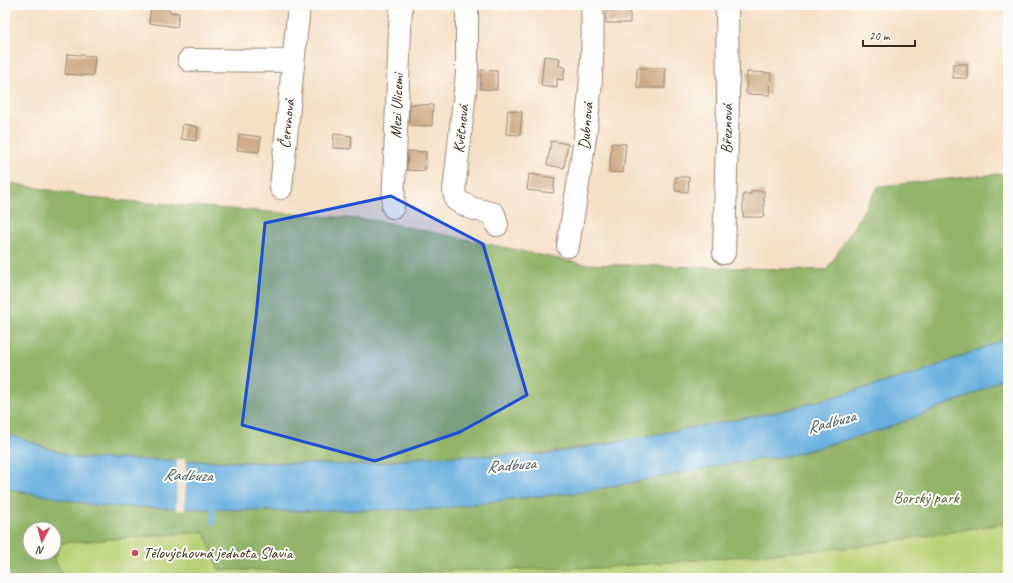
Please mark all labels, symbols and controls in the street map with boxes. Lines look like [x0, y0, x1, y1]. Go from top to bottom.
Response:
scale bar [863, 22, 915, 48]
text: 20 m [869, 28, 891, 44]
street label: Mezi Ulicemi [386, 71, 408, 139]
street label: Červnová [274, 97, 300, 149]
street label: Dubnová [574, 100, 598, 150]
street label: Květnová [449, 102, 474, 154]
street label: Březnová [717, 102, 737, 154]
water label: Radbuza [805, 405, 859, 438]
water label: Radbuza [486, 452, 538, 478]
water label: Radbuza [163, 464, 215, 486]
park label: Borský park [894, 488, 960, 508]
north arrow [22, 521, 62, 561]
text: N [35, 543, 45, 558]
place label: Tělovýchovná jednota Slavia [143, 543, 294, 563]
marker: Tělovýchovná jednota Slavia [130, 548, 140, 558]

